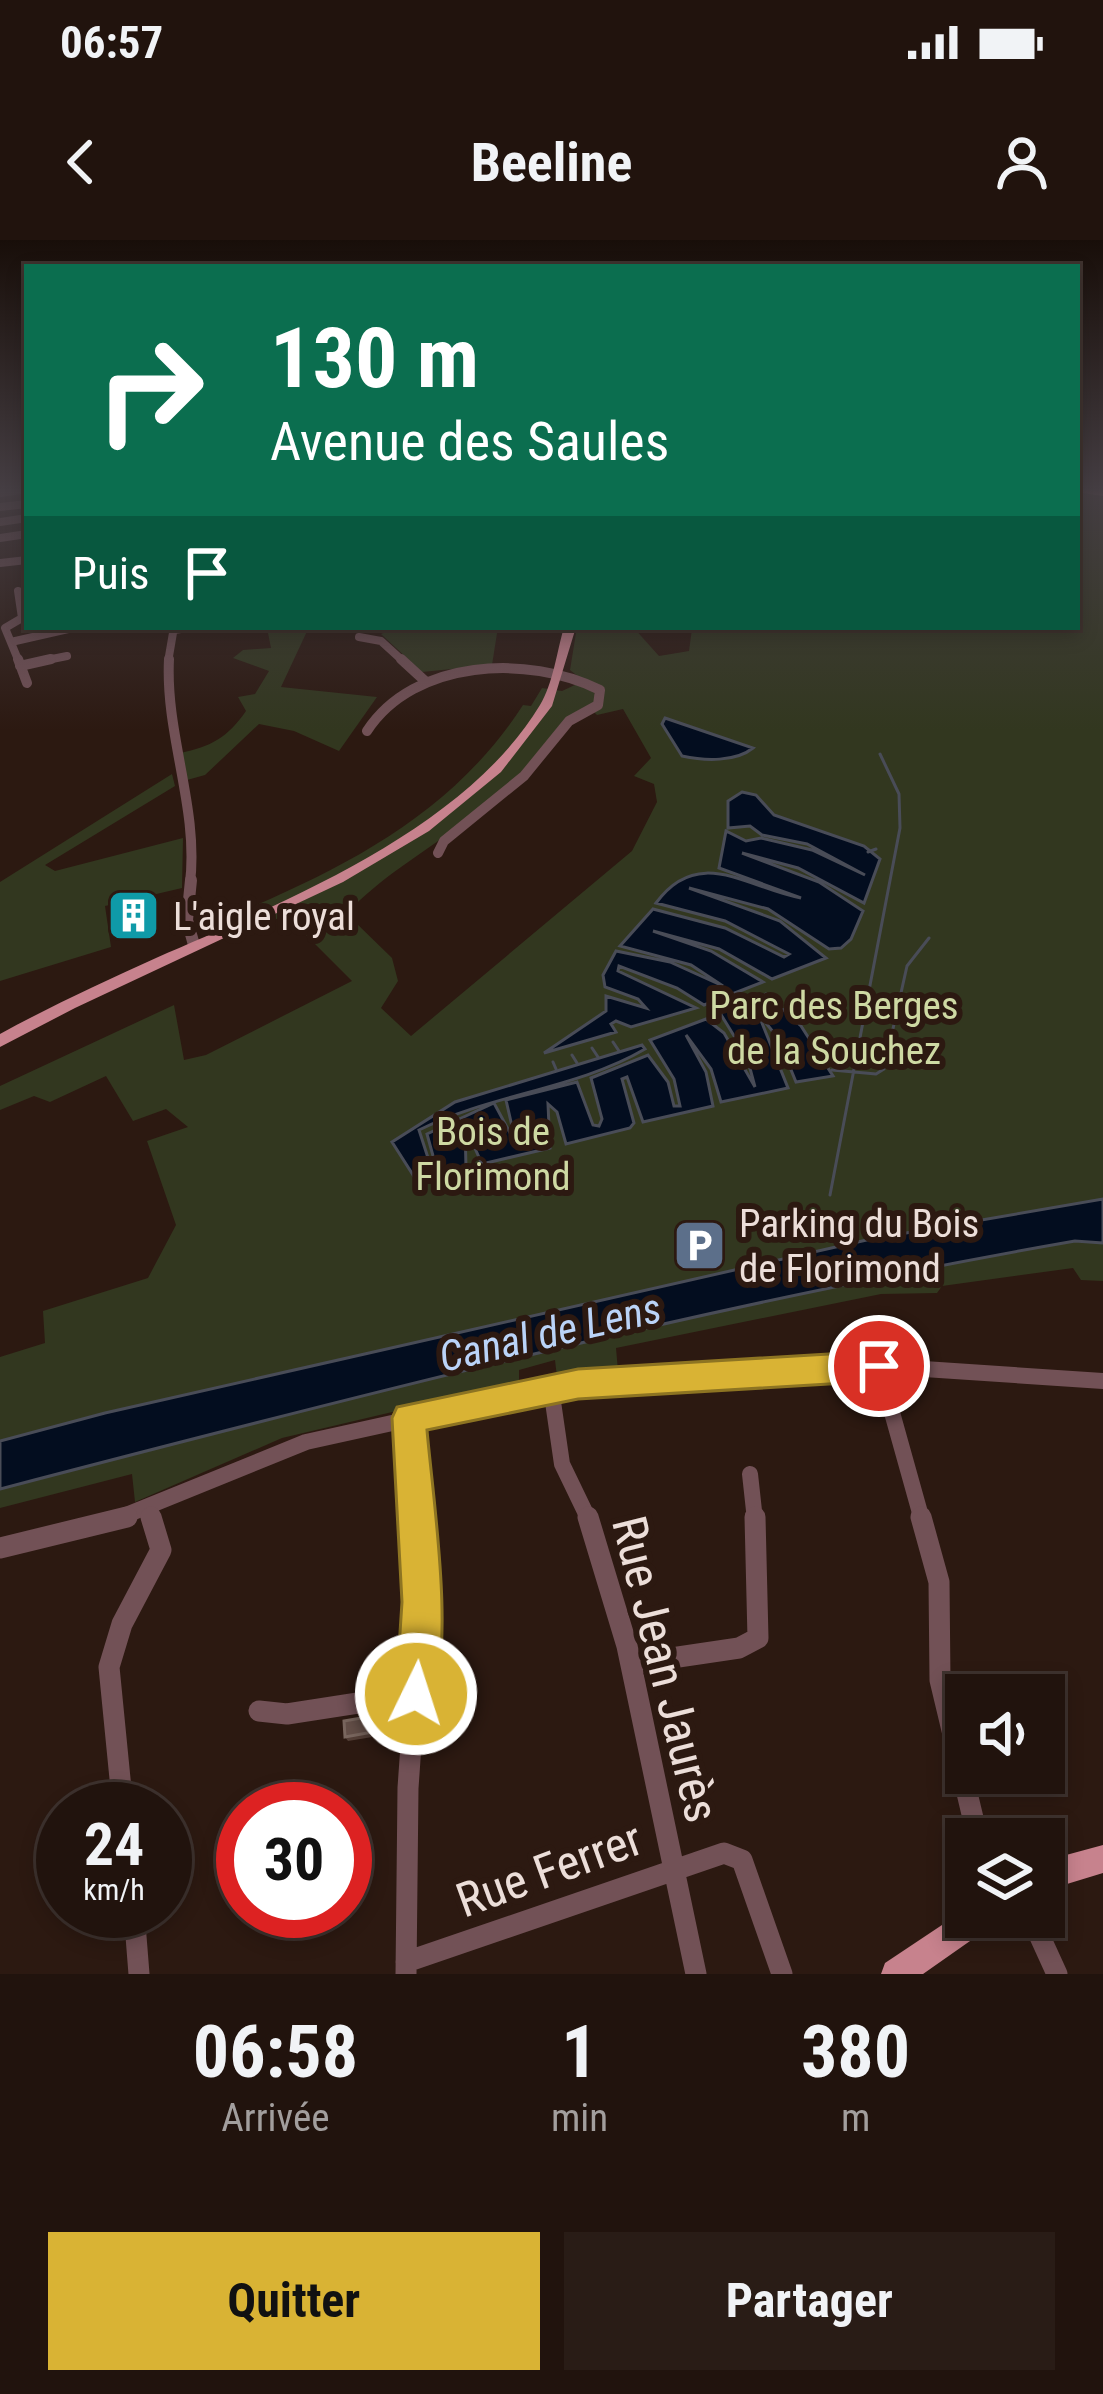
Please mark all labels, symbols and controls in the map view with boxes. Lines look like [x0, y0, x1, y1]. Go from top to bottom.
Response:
text: 06:57 [60, 16, 163, 69]
icon: back [48, 129, 114, 195]
icon: person [989, 129, 1055, 195]
text: Beeline [471, 131, 632, 194]
text: 130 m [270, 309, 479, 408]
icon: right [72, 312, 228, 468]
text: Avenue des Saules [270, 410, 669, 473]
icon: arrive [174, 540, 240, 606]
text: Puis [72, 547, 150, 600]
building icon: L'aigle royal [106, 888, 162, 944]
place label: L'aigle royal [173, 894, 355, 940]
park label: Parc des Berges de la Souchez [709, 983, 959, 1074]
park label: Bois de Florimond [415, 1109, 571, 1200]
place label: Parking du Bois de Florimond [739, 1201, 979, 1292]
parking icon: Parking du Bois de Florimond [672, 1217, 728, 1273]
water label: Canal de Lens [434, 1283, 666, 1382]
pin [828, 1315, 930, 1417]
icon: arrive [846, 1333, 912, 1399]
street label: Rue Jean Jaurès [600, 1510, 731, 1828]
position arrow [353, 1631, 479, 1757]
map controls [945, 1674, 1065, 1938]
button: sound [945, 1674, 1065, 1794]
speed limit sign: 30 [216, 1782, 372, 1938]
text: 24 [84, 1809, 144, 1880]
street label: Rue Ferrer [449, 1810, 650, 1929]
button: layers [945, 1818, 1065, 1938]
text: km/h [83, 1872, 145, 1907]
text: 06:58 [193, 2010, 358, 2095]
text: 1 [561, 2010, 598, 2095]
text: 380 [801, 2010, 910, 2095]
text: Arrivée [221, 2095, 330, 2141]
text: min [551, 2095, 608, 2141]
text: m [841, 2095, 870, 2141]
button: Quitter [48, 2232, 540, 2370]
button: Partager [564, 2232, 1055, 2370]

